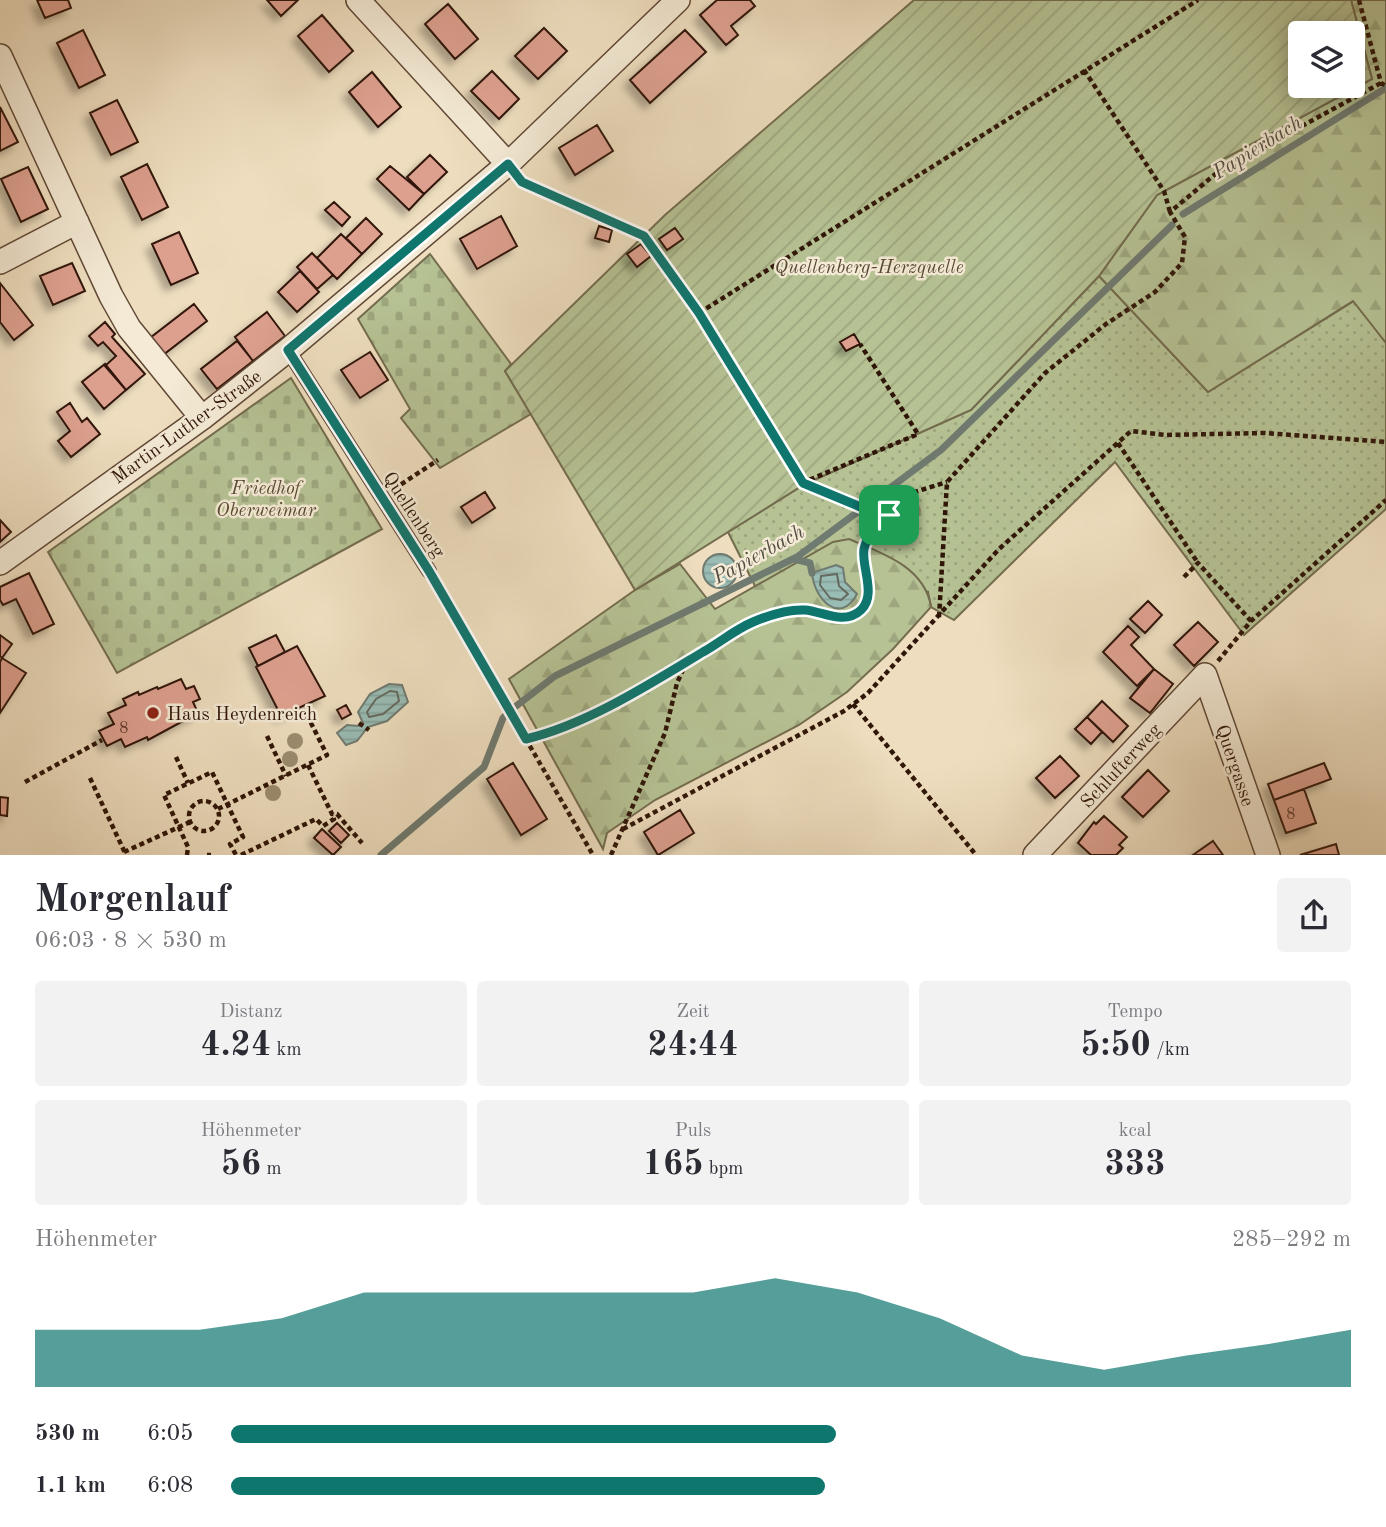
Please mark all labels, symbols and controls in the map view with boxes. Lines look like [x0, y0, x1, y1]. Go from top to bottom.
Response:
map controls [1288, 21, 1365, 98]
button: layers [1288, 21, 1365, 98]
water label: Papierbach [1209, 112, 1306, 184]
park label: Quellenberg-Herzquelle [774, 259, 964, 278]
street label: Martin-Luther-Straße [109, 367, 266, 489]
street label: Quellenberg [378, 469, 448, 562]
park label: Friedhof Oberweimar [216, 480, 317, 521]
pin [859, 485, 919, 545]
icon: arrive [870, 496, 908, 534]
water label: Papierbach [709, 522, 808, 589]
marker: Haus Heydenreich [145, 705, 161, 721]
place label: Haus Heydenreich [167, 706, 317, 725]
street label: Schlufterweg [1078, 720, 1166, 813]
house number: 8 [119, 721, 129, 737]
street label: Quergasse [1211, 723, 1256, 809]
house number: 8 [1286, 807, 1296, 823]
button: share [1277, 878, 1351, 952]
text: Morgenlauf [35, 882, 230, 920]
text: 06:03 · 8 × 530 m [35, 929, 227, 952]
text: Distanz [220, 1003, 282, 1022]
text: Zeit [677, 1003, 709, 1022]
text: Tempo [1107, 1003, 1163, 1022]
text: 4.24 [201, 1028, 271, 1063]
text: 24:44 [647, 1028, 739, 1063]
text: 5:50 [1080, 1028, 1151, 1063]
text: km [271, 1041, 302, 1060]
text: /km [1151, 1041, 1190, 1060]
text: Höhenmeter [201, 1122, 301, 1141]
text: Puls [675, 1122, 711, 1141]
text: kcal [1119, 1122, 1151, 1141]
text: 56 [220, 1147, 261, 1182]
text: 165 [643, 1147, 703, 1182]
text: 333 [1105, 1147, 1165, 1182]
text: m [261, 1160, 282, 1179]
text: bpm [703, 1160, 743, 1179]
text: Höhenmeter [35, 1228, 157, 1251]
text: 285–292 m [1232, 1228, 1351, 1251]
text: 530 m [35, 1422, 100, 1445]
text: 6:05 [147, 1422, 193, 1445]
text: 1.1 km [35, 1474, 106, 1497]
text: 6:08 [147, 1474, 193, 1497]

